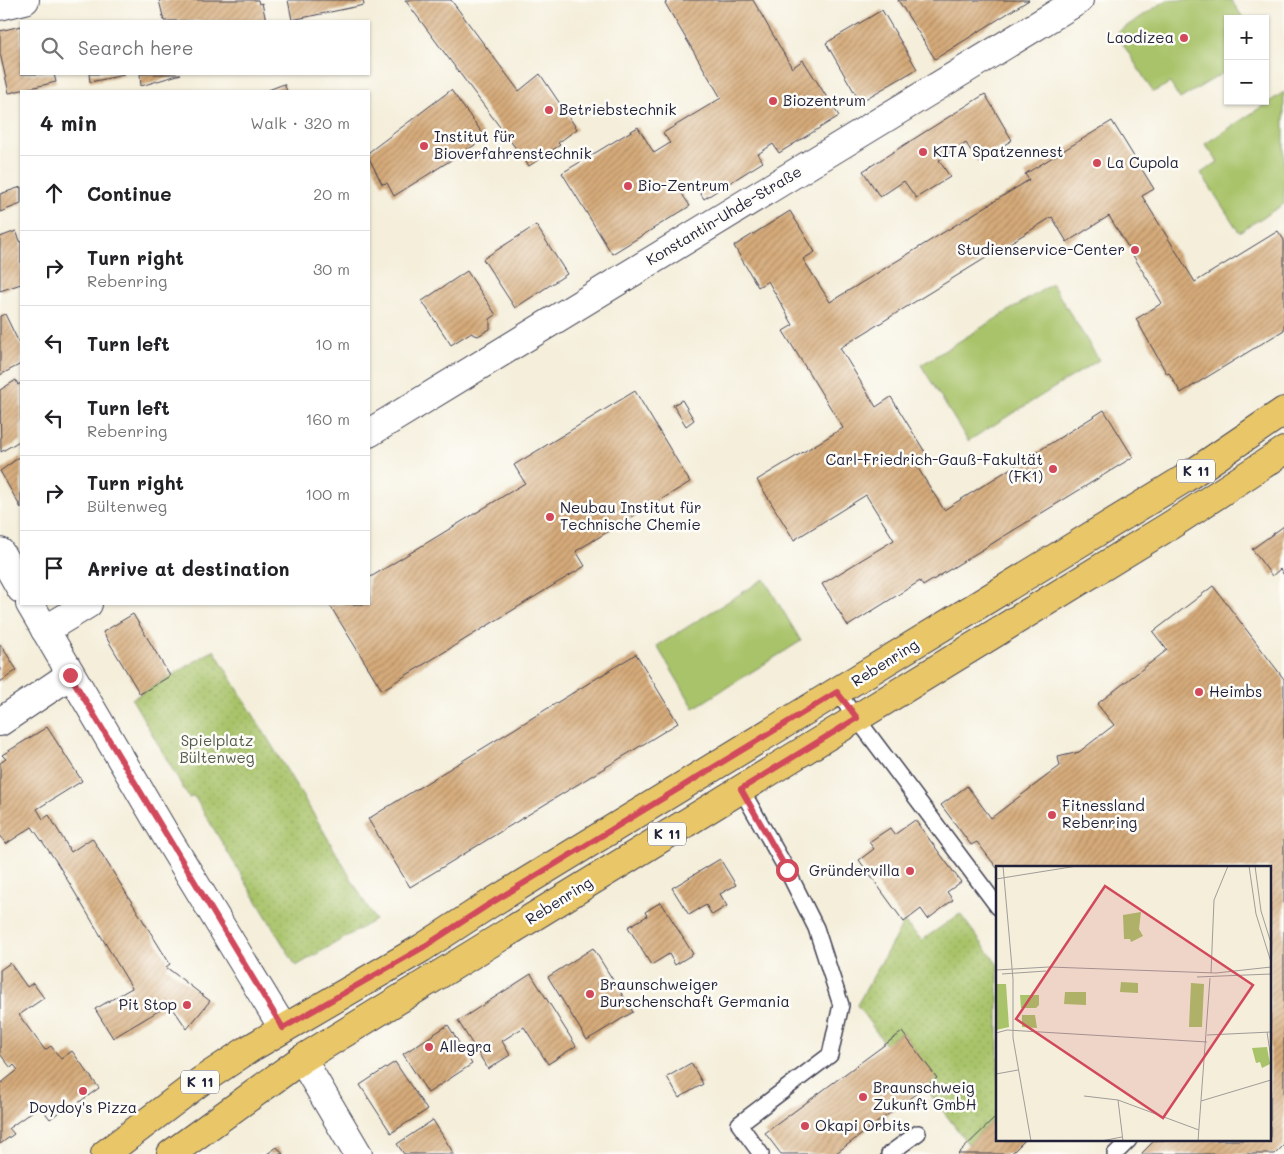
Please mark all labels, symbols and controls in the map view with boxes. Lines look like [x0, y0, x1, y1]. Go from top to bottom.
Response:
map controls [1224, 15, 1269, 105]
button: + [1224, 15, 1269, 60]
search box [20, 20, 370, 75]
place label: Laodizea [1107, 27, 1174, 47]
marker: Laodizea [1178, 32, 1190, 44]
icon: search [38, 34, 66, 62]
text: Search here [78, 35, 194, 60]
button: − [1224, 60, 1269, 105]
place label: Biozentrum [783, 90, 866, 110]
marker: Biozentrum [767, 95, 779, 107]
place label: Betriebstechnik [559, 99, 677, 119]
marker: Betriebstechnik [543, 104, 555, 116]
text: 4 min [40, 109, 97, 136]
text: Walk · 320 m [250, 112, 350, 133]
place label: Institut für Bioverfahrenstechnik [434, 126, 592, 163]
marker: Institut für Bioverfahrenstechnik [418, 140, 430, 152]
place label: KITA Spatzennest [933, 141, 1063, 161]
marker: KITA Spatzennest [917, 146, 929, 158]
place label: La Cupola [1107, 152, 1179, 172]
marker: La Cupola [1091, 157, 1103, 169]
street label: Konstantin-Uhde-Straße [642, 161, 805, 270]
place label: Bio-Zentrum [638, 175, 729, 195]
icon: ahead [40, 179, 68, 207]
marker: Bio-Zentrum [622, 180, 634, 192]
text: Continue [87, 181, 172, 206]
text: 20 m [313, 183, 350, 204]
place label: Studienservice-Center [957, 239, 1125, 259]
marker: Studienservice-Center [1129, 244, 1141, 256]
text: Turn right [87, 245, 184, 270]
icon: right [40, 254, 68, 282]
text: 30 m [313, 258, 350, 279]
text: Rebenring [87, 270, 167, 291]
icon: left [40, 329, 68, 357]
text: Turn left [87, 331, 170, 356]
text: 10 m [315, 333, 350, 354]
text: Turn left [87, 395, 170, 420]
icon: left [40, 404, 68, 432]
text: 160 m [305, 408, 350, 429]
text: Rebenring [87, 420, 167, 441]
place label: Carl-Friedrich-Gauß-Fakultät (FK1) [826, 449, 1043, 486]
road number: K 11 [1177, 460, 1215, 482]
marker: Carl-Friedrich-Gauß-Fakultät (FK1) [1047, 463, 1059, 475]
text: Turn right [87, 470, 184, 495]
icon: right [40, 479, 68, 507]
text: 100 m [305, 483, 350, 504]
text: Bültenweg [87, 495, 167, 516]
place label: Neubau Institut für Technische Chemie [560, 497, 702, 534]
marker: Neubau Institut für Technische Chemie [544, 511, 556, 523]
icon: arrive [40, 554, 68, 582]
text: Arrive at destination [87, 556, 290, 581]
street label: Rebenring [847, 634, 922, 691]
route end [59, 664, 82, 687]
place label: Heimbs [1209, 681, 1262, 701]
marker: Heimbs [1193, 686, 1205, 698]
park label: Spielplatz Bültenweg [179, 730, 255, 767]
place label: Fitnessland Rebenring [1062, 795, 1145, 832]
marker: Fitnessland Rebenring [1046, 809, 1058, 821]
road number: K 11 [648, 822, 686, 846]
route start [776, 859, 799, 882]
place label: Gründervilla [809, 860, 900, 880]
marker: Gründervilla [904, 865, 916, 877]
inset map [996, 866, 1272, 1142]
street label: Rebenring [521, 872, 596, 929]
place label: Braunschweiger Burschenschaft Germania [600, 974, 790, 1011]
marker: Braunschweiger Burschenschaft Germania [584, 988, 596, 1000]
place label: Pit Stop [119, 994, 177, 1014]
marker: Pit Stop [181, 999, 193, 1011]
place label: Allegra [439, 1036, 492, 1056]
marker: Allegra [423, 1041, 435, 1053]
road number: K 11 [181, 1070, 219, 1094]
place label: Braunschweig Zukunft GmbH [873, 1077, 976, 1114]
marker: Doydoy's Pizza [77, 1085, 89, 1097]
marker: Braunschweig Zukunft GmbH [857, 1091, 869, 1103]
place label: Doydoy's Pizza [29, 1097, 137, 1117]
place label: Okapi Orbits [815, 1115, 910, 1135]
marker: Okapi Orbits [799, 1120, 811, 1132]

